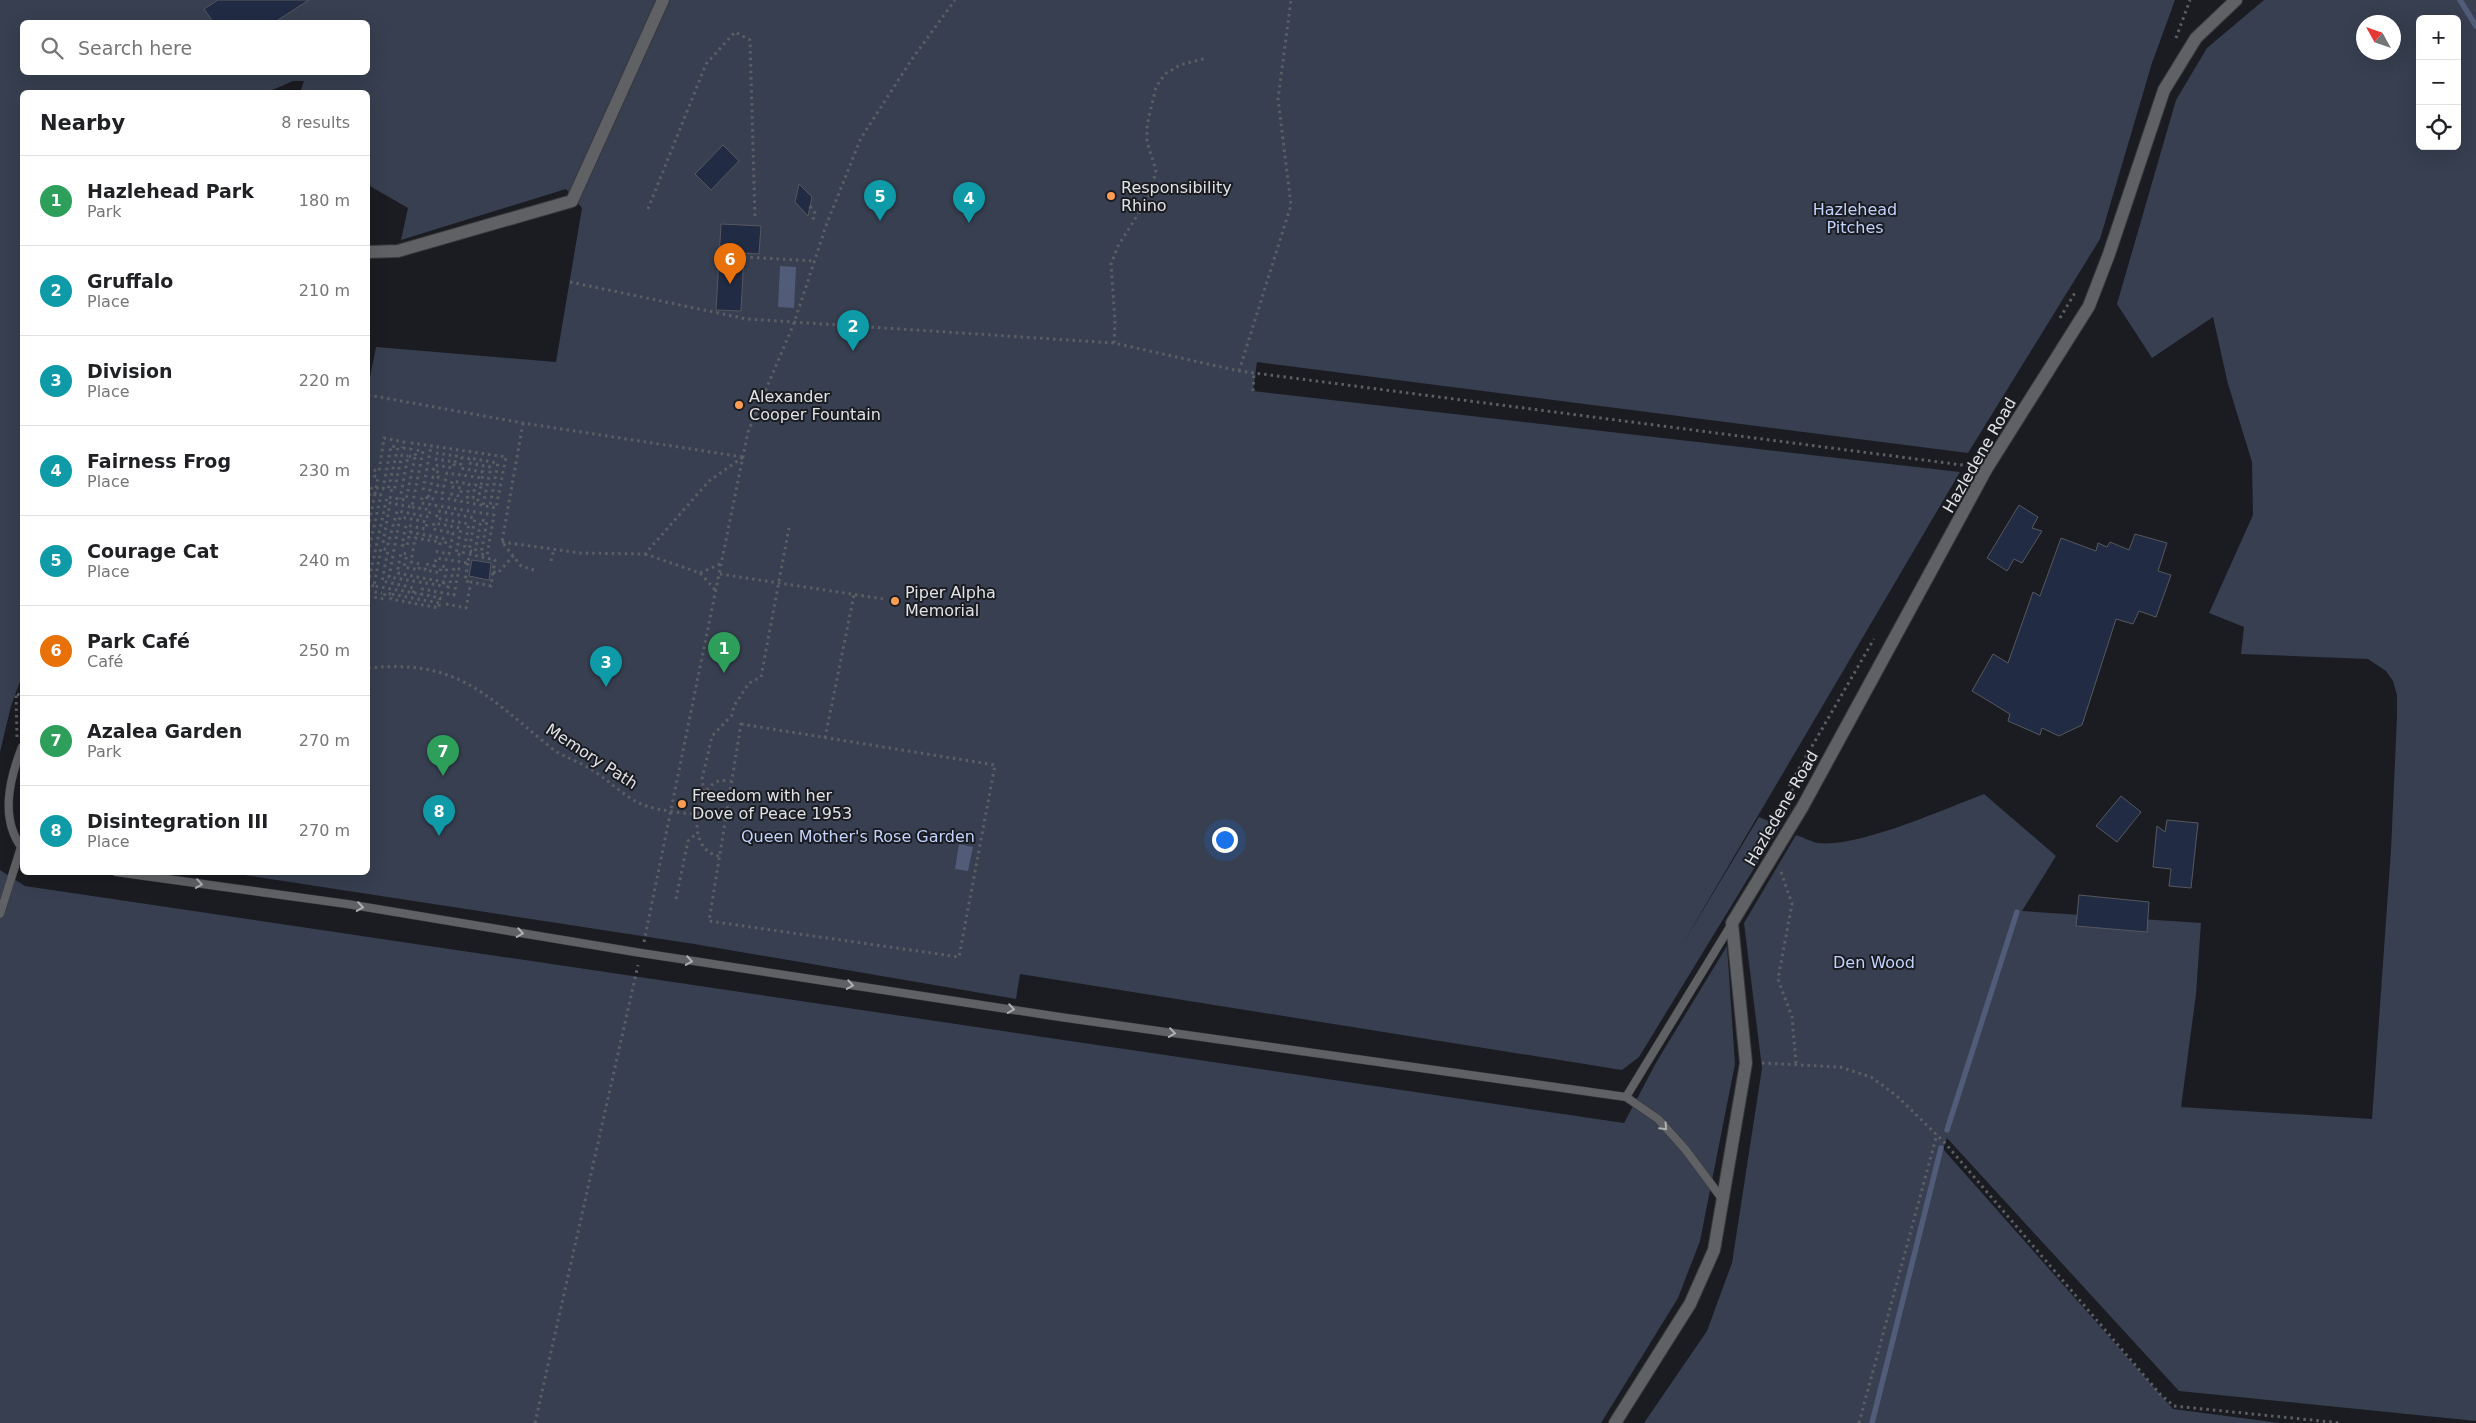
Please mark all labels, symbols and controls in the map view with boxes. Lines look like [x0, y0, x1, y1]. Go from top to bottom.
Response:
north arrow [2356, 15, 2401, 60]
map controls [2416, 15, 2461, 150]
button: + [2416, 15, 2461, 60]
search box [20, 20, 370, 75]
icon: search [38, 34, 66, 62]
text: Search here [78, 37, 192, 59]
button: − [2416, 60, 2461, 105]
button: locate [2416, 105, 2461, 150]
text: Nearby [40, 111, 125, 135]
text: 8 results [281, 113, 350, 132]
place label: Responsibility Rhino [1121, 178, 1232, 215]
text: Hazlehead Park [87, 180, 254, 202]
pin: 5 [864, 180, 896, 221]
pin: 4 [953, 182, 985, 223]
marker: Responsibility Rhino [1105, 190, 1117, 202]
text: 1 [50, 191, 62, 210]
text: 180 m [299, 191, 350, 210]
park label: Hazlehead Pitches [1813, 200, 1897, 237]
text: Park [87, 202, 122, 221]
pin: 6 [714, 243, 746, 284]
text: Gruffalo [87, 270, 173, 292]
text: 2 [50, 281, 62, 300]
text: 210 m [299, 281, 350, 300]
text: Place [87, 292, 130, 311]
pin: 2 [837, 310, 869, 351]
text: Division [87, 360, 173, 382]
text: 3 [50, 371, 62, 390]
text: 220 m [299, 371, 350, 390]
text: Place [87, 382, 130, 401]
place label: Alexander Cooper Fountain [749, 387, 881, 424]
street label: Hazledene Road [1939, 394, 2020, 516]
marker: Alexander Cooper Fountain [733, 399, 745, 411]
text: Fairness Frog [87, 450, 231, 472]
text: 4 [50, 461, 62, 480]
text: 230 m [299, 461, 350, 480]
text: Place [87, 472, 130, 491]
text: Courage Cat [87, 540, 219, 562]
text: 5 [50, 551, 62, 570]
text: 240 m [299, 551, 350, 570]
text: Place [87, 562, 130, 581]
place label: Piper Alpha Memorial [905, 583, 996, 620]
marker: Piper Alpha Memorial [889, 595, 901, 607]
text: Park Café [87, 630, 190, 652]
pin: 1 [708, 632, 740, 673]
text: 6 [50, 641, 62, 660]
text: 250 m [299, 641, 350, 660]
pin: 3 [590, 646, 622, 687]
text: Café [87, 652, 123, 671]
text: Azalea Garden [87, 720, 242, 742]
street label: Memory Path [542, 720, 641, 793]
text: 7 [50, 731, 62, 750]
text: 270 m [299, 731, 350, 750]
pin: 7 [427, 735, 459, 776]
text: Park [87, 742, 122, 761]
street label: Hazledene Road [1741, 747, 1822, 869]
place label: Freedom with her Dove of Peace 1953 [692, 786, 852, 823]
pin: 8 [423, 795, 455, 836]
marker: Freedom with her Dove of Peace 1953 [676, 798, 688, 810]
text: Disintegration III [87, 810, 268, 832]
text: 8 [50, 821, 62, 840]
text: 270 m [299, 821, 350, 840]
park label: Queen Mother's Rose Garden [741, 827, 975, 846]
your location [1212, 827, 1238, 853]
text: Place [87, 832, 130, 851]
one-way arrow [195, 878, 203, 889]
one-way arrow [356, 901, 364, 911]
one-way arrow [516, 928, 525, 938]
park label: Den Wood [1833, 953, 1915, 972]
one-way arrow [685, 955, 694, 965]
one-way arrow [846, 979, 854, 990]
one-way arrow [1006, 1004, 1015, 1014]
one-way arrow [1167, 1027, 1176, 1037]
one-way arrow [1659, 1121, 1668, 1130]

